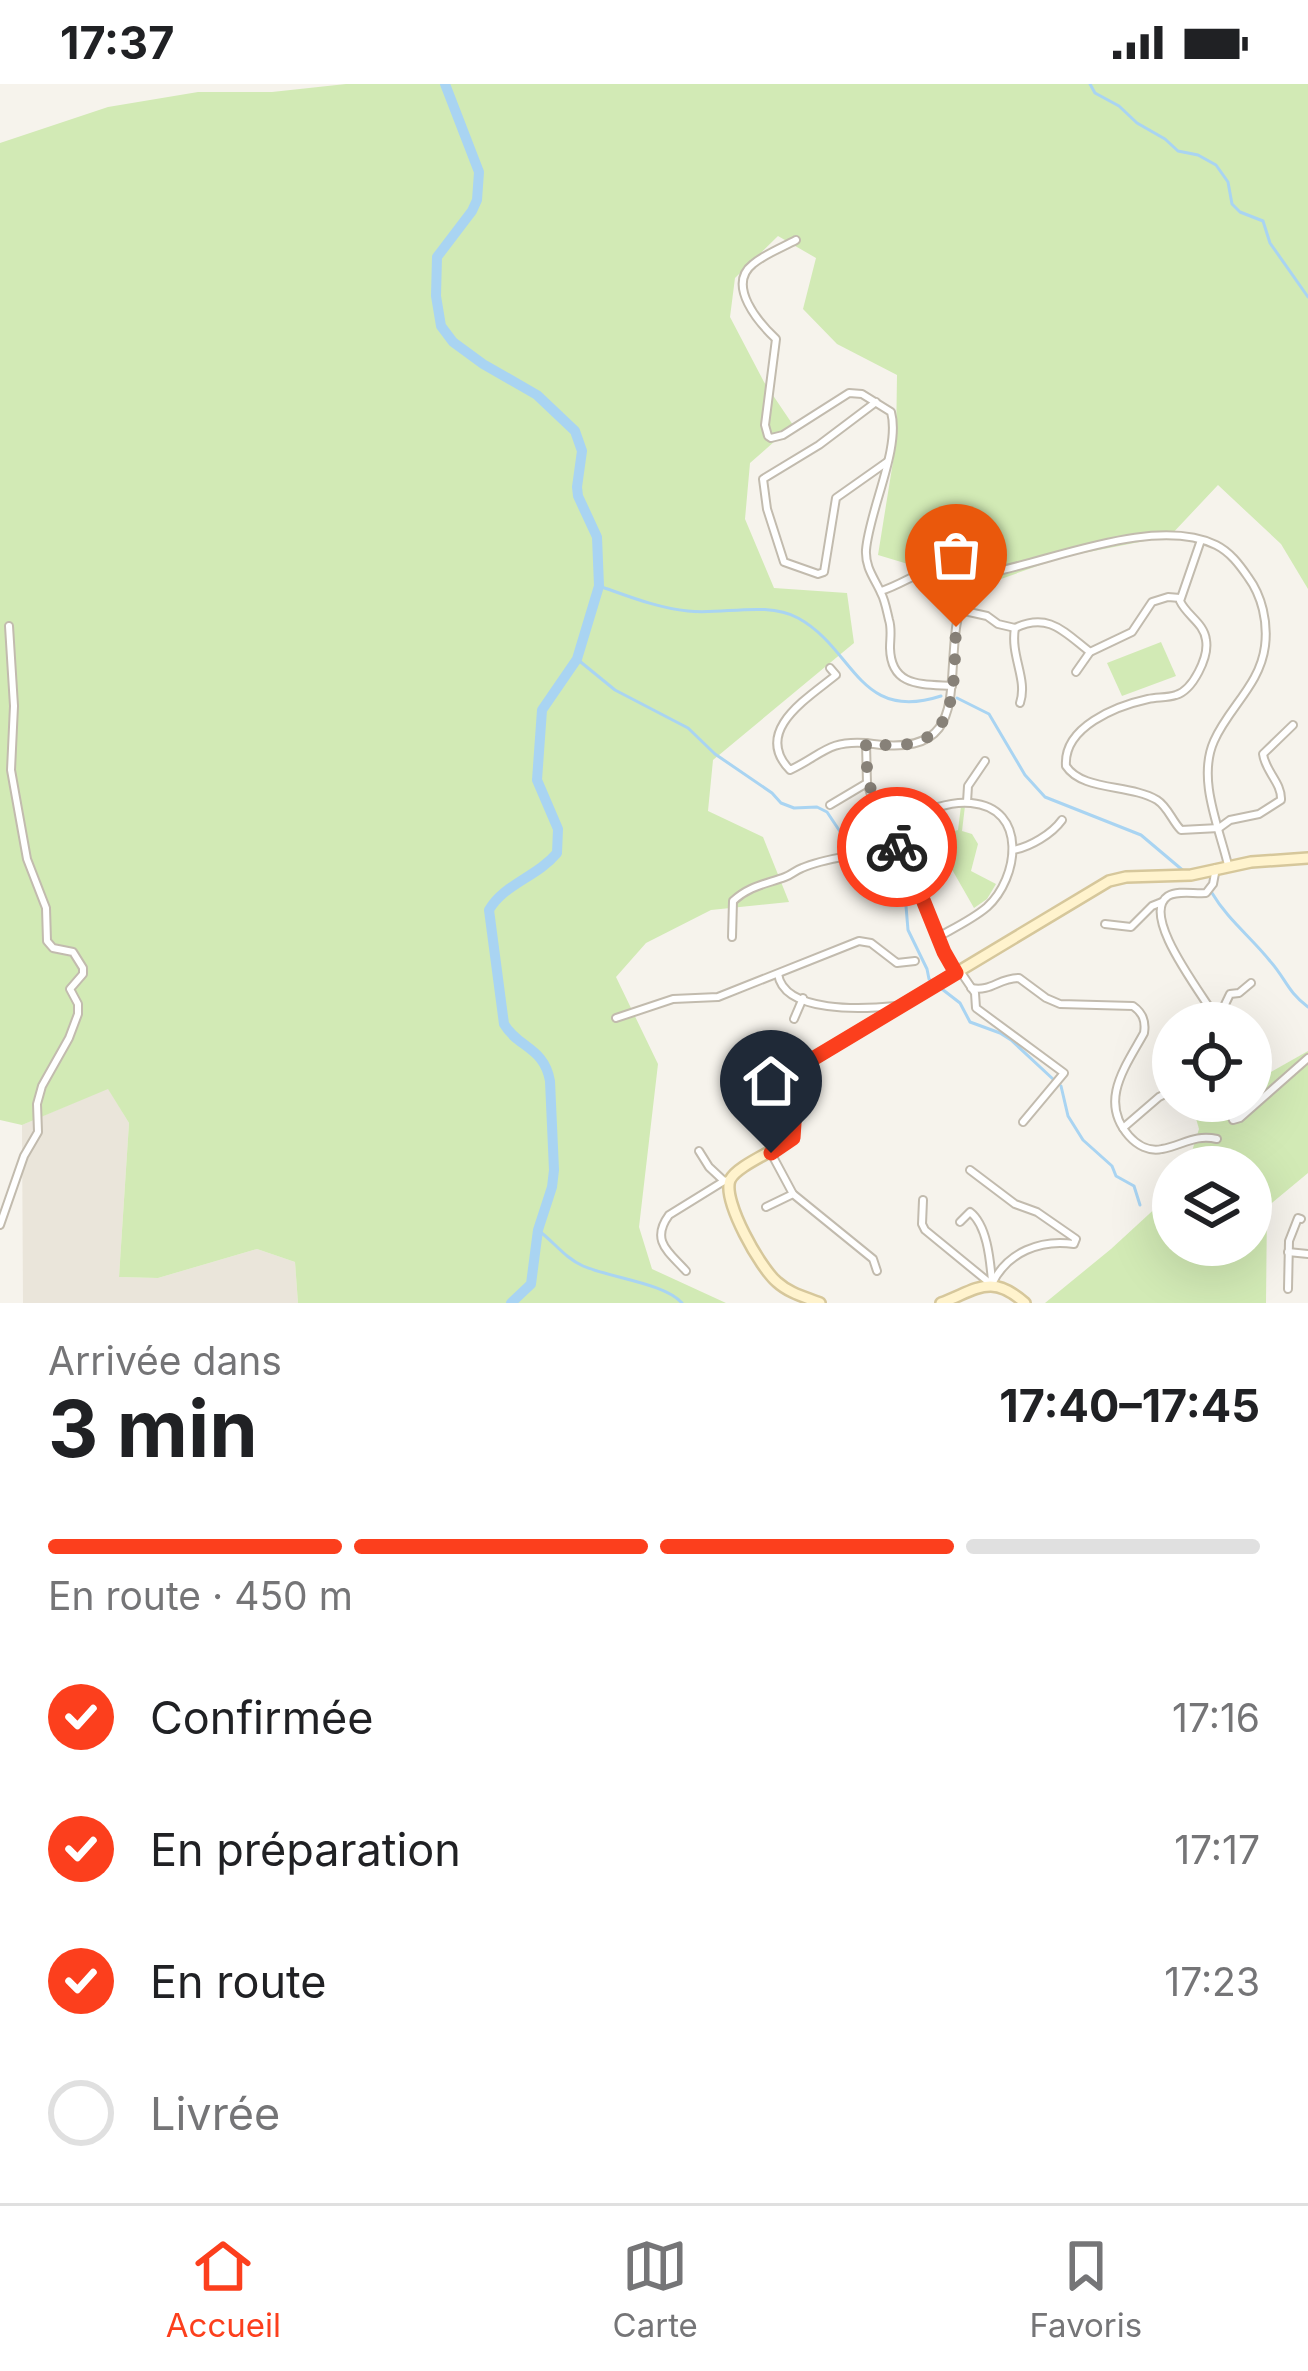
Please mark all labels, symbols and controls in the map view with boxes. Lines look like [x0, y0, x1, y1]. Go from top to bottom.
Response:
text: 17:37 [60, 15, 174, 70]
pin [905, 504, 1007, 627]
icon: bag [923, 522, 989, 588]
courier [837, 787, 957, 907]
icon: bike [864, 814, 930, 880]
map controls [1152, 1002, 1272, 1266]
button: locate [1152, 1002, 1272, 1122]
pin [720, 1030, 822, 1153]
icon: home [738, 1048, 804, 1114]
button: layers [1152, 1146, 1272, 1266]
text: Arrivée dans [48, 1337, 282, 1384]
text: 17:40–17:45 [999, 1378, 1260, 1433]
text: 3 min [48, 1381, 258, 1476]
text: En route · 450 m [48, 1572, 353, 1619]
icon: check [48, 1684, 114, 1750]
text: Confirmée [150, 1690, 374, 1745]
text: 17:16 [1172, 1694, 1260, 1741]
icon: check [48, 1816, 114, 1882]
text: En préparation [150, 1822, 461, 1877]
text: 17:17 [1174, 1826, 1260, 1873]
icon: check [48, 1948, 114, 2014]
text: En route [150, 1954, 327, 2009]
text: 17:23 [1164, 1958, 1260, 2005]
text: Livrée [150, 2086, 280, 2141]
tab: Accueil [166, 2233, 281, 2345]
tab: Carte [613, 2233, 698, 2345]
tab: Favoris [1029, 2233, 1142, 2345]

